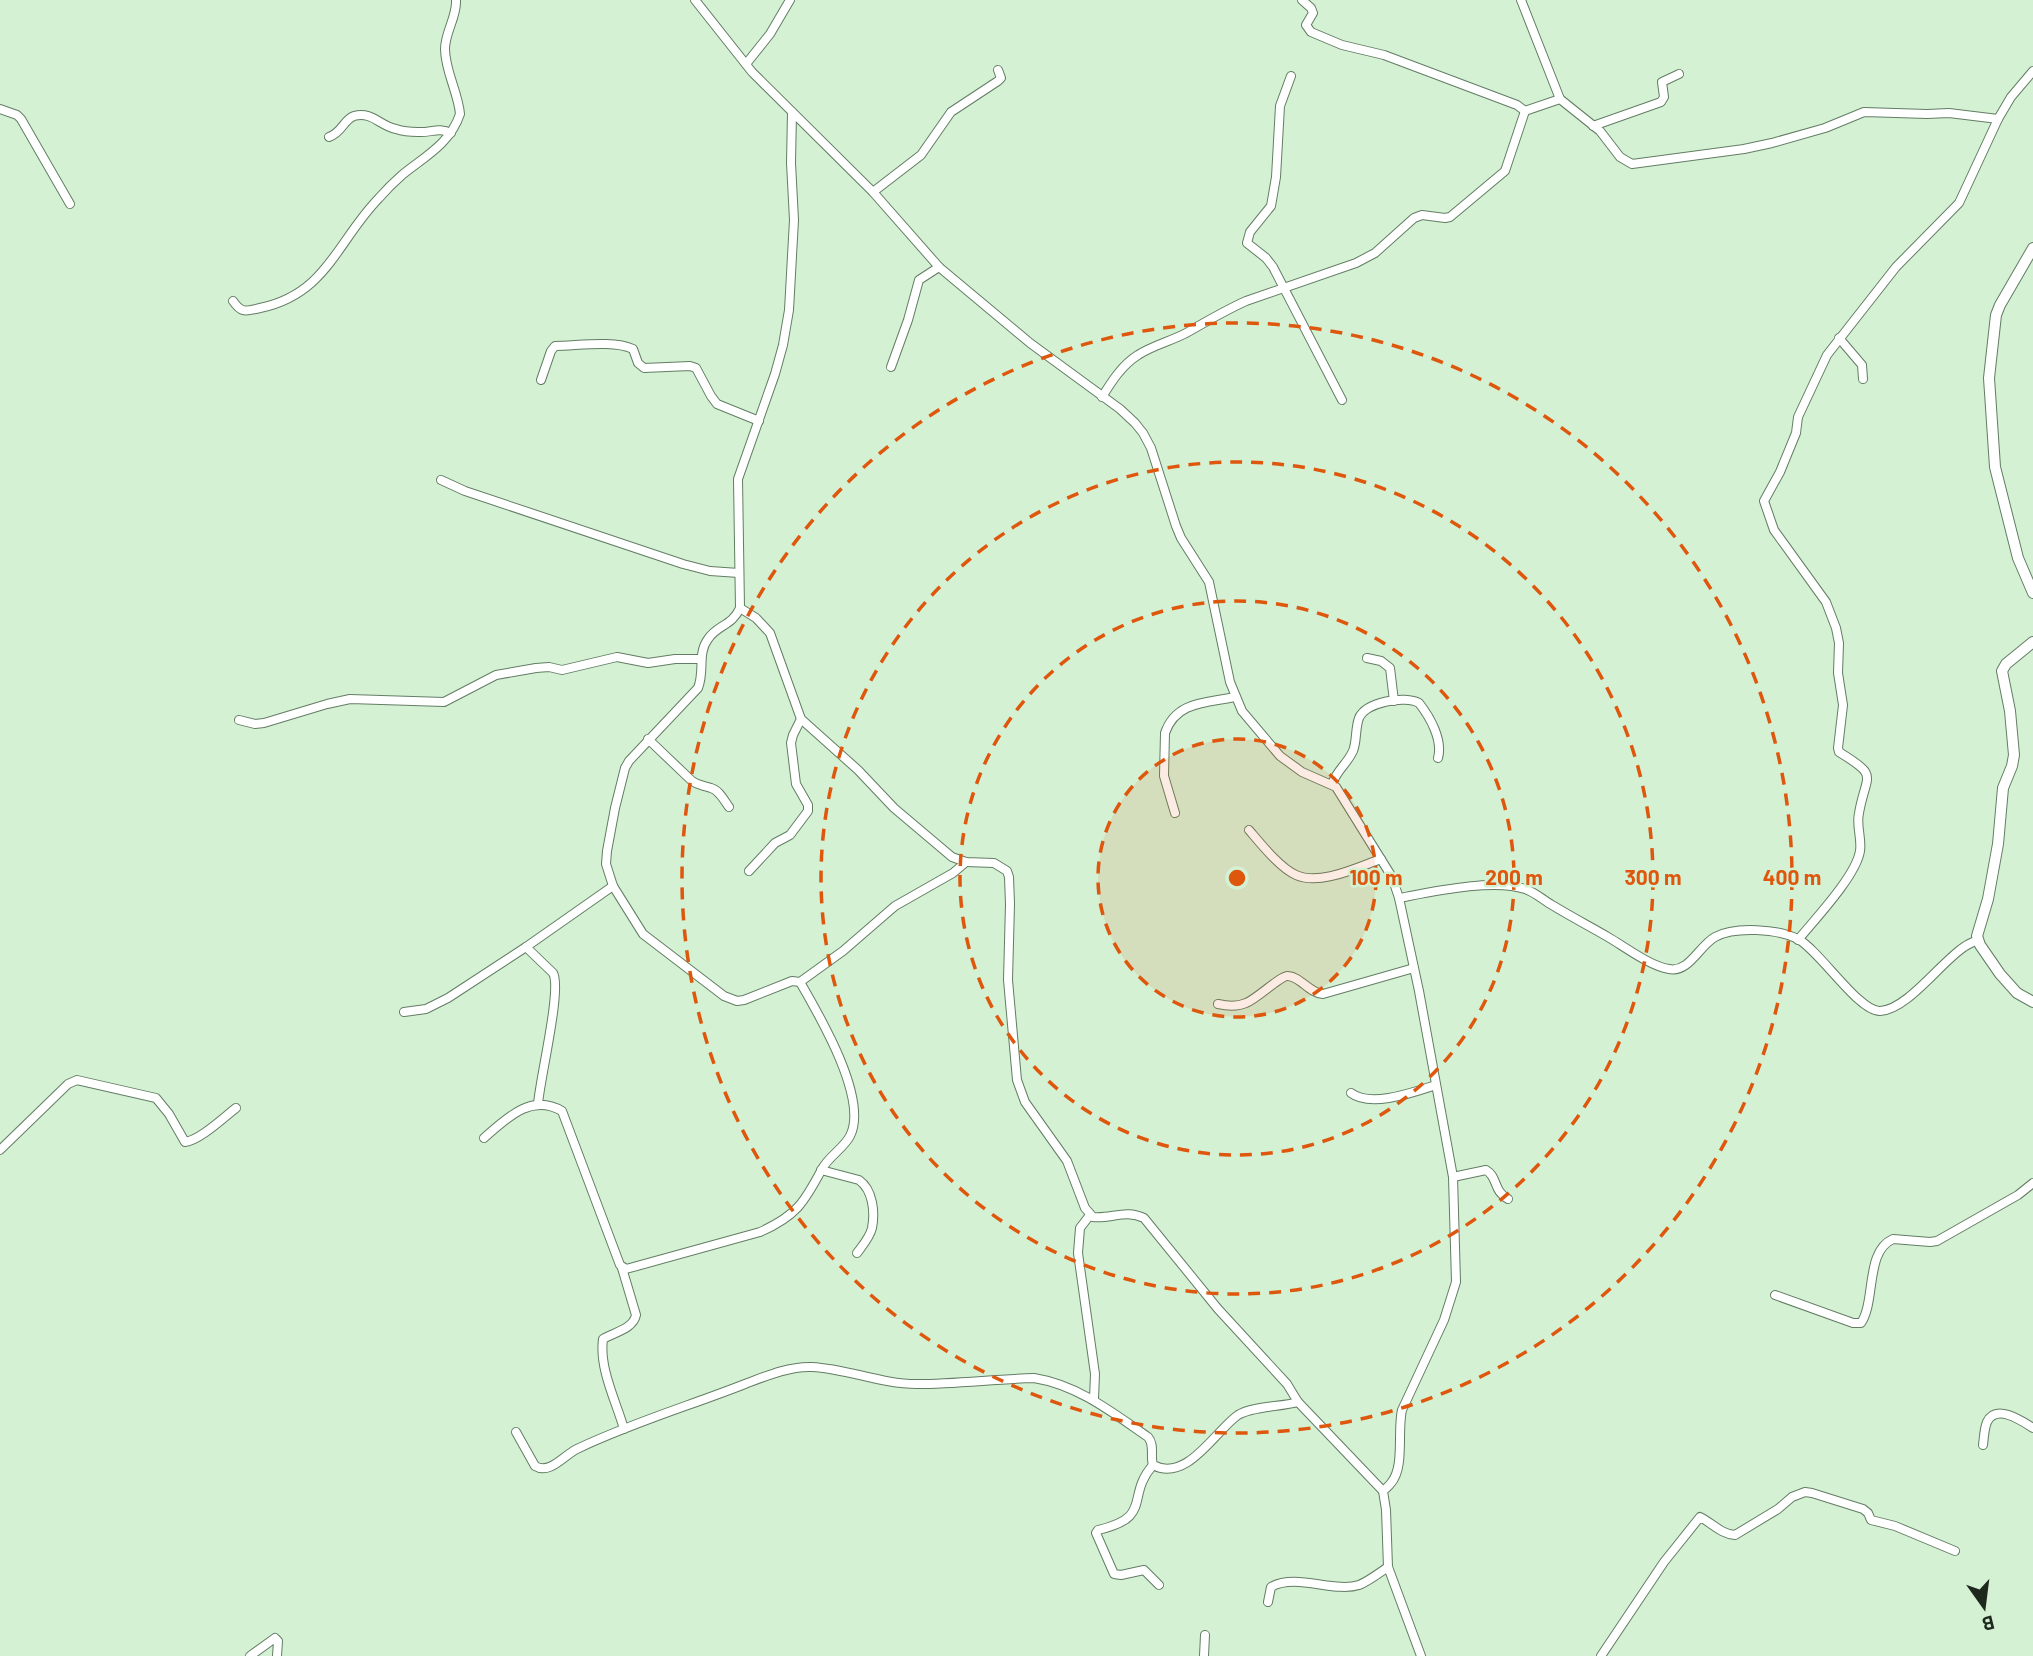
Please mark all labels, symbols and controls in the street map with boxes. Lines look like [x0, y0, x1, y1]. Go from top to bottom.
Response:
text: 100 m [1349, 864, 1403, 889]
text: 200 m [1485, 864, 1543, 889]
text: 300 m [1624, 864, 1682, 889]
text: 400 m [1763, 864, 1821, 889]
centre of rings [1225, 866, 1249, 890]
north arrow [1949, 1572, 2019, 1642]
text: B [1980, 1611, 1997, 1637]

